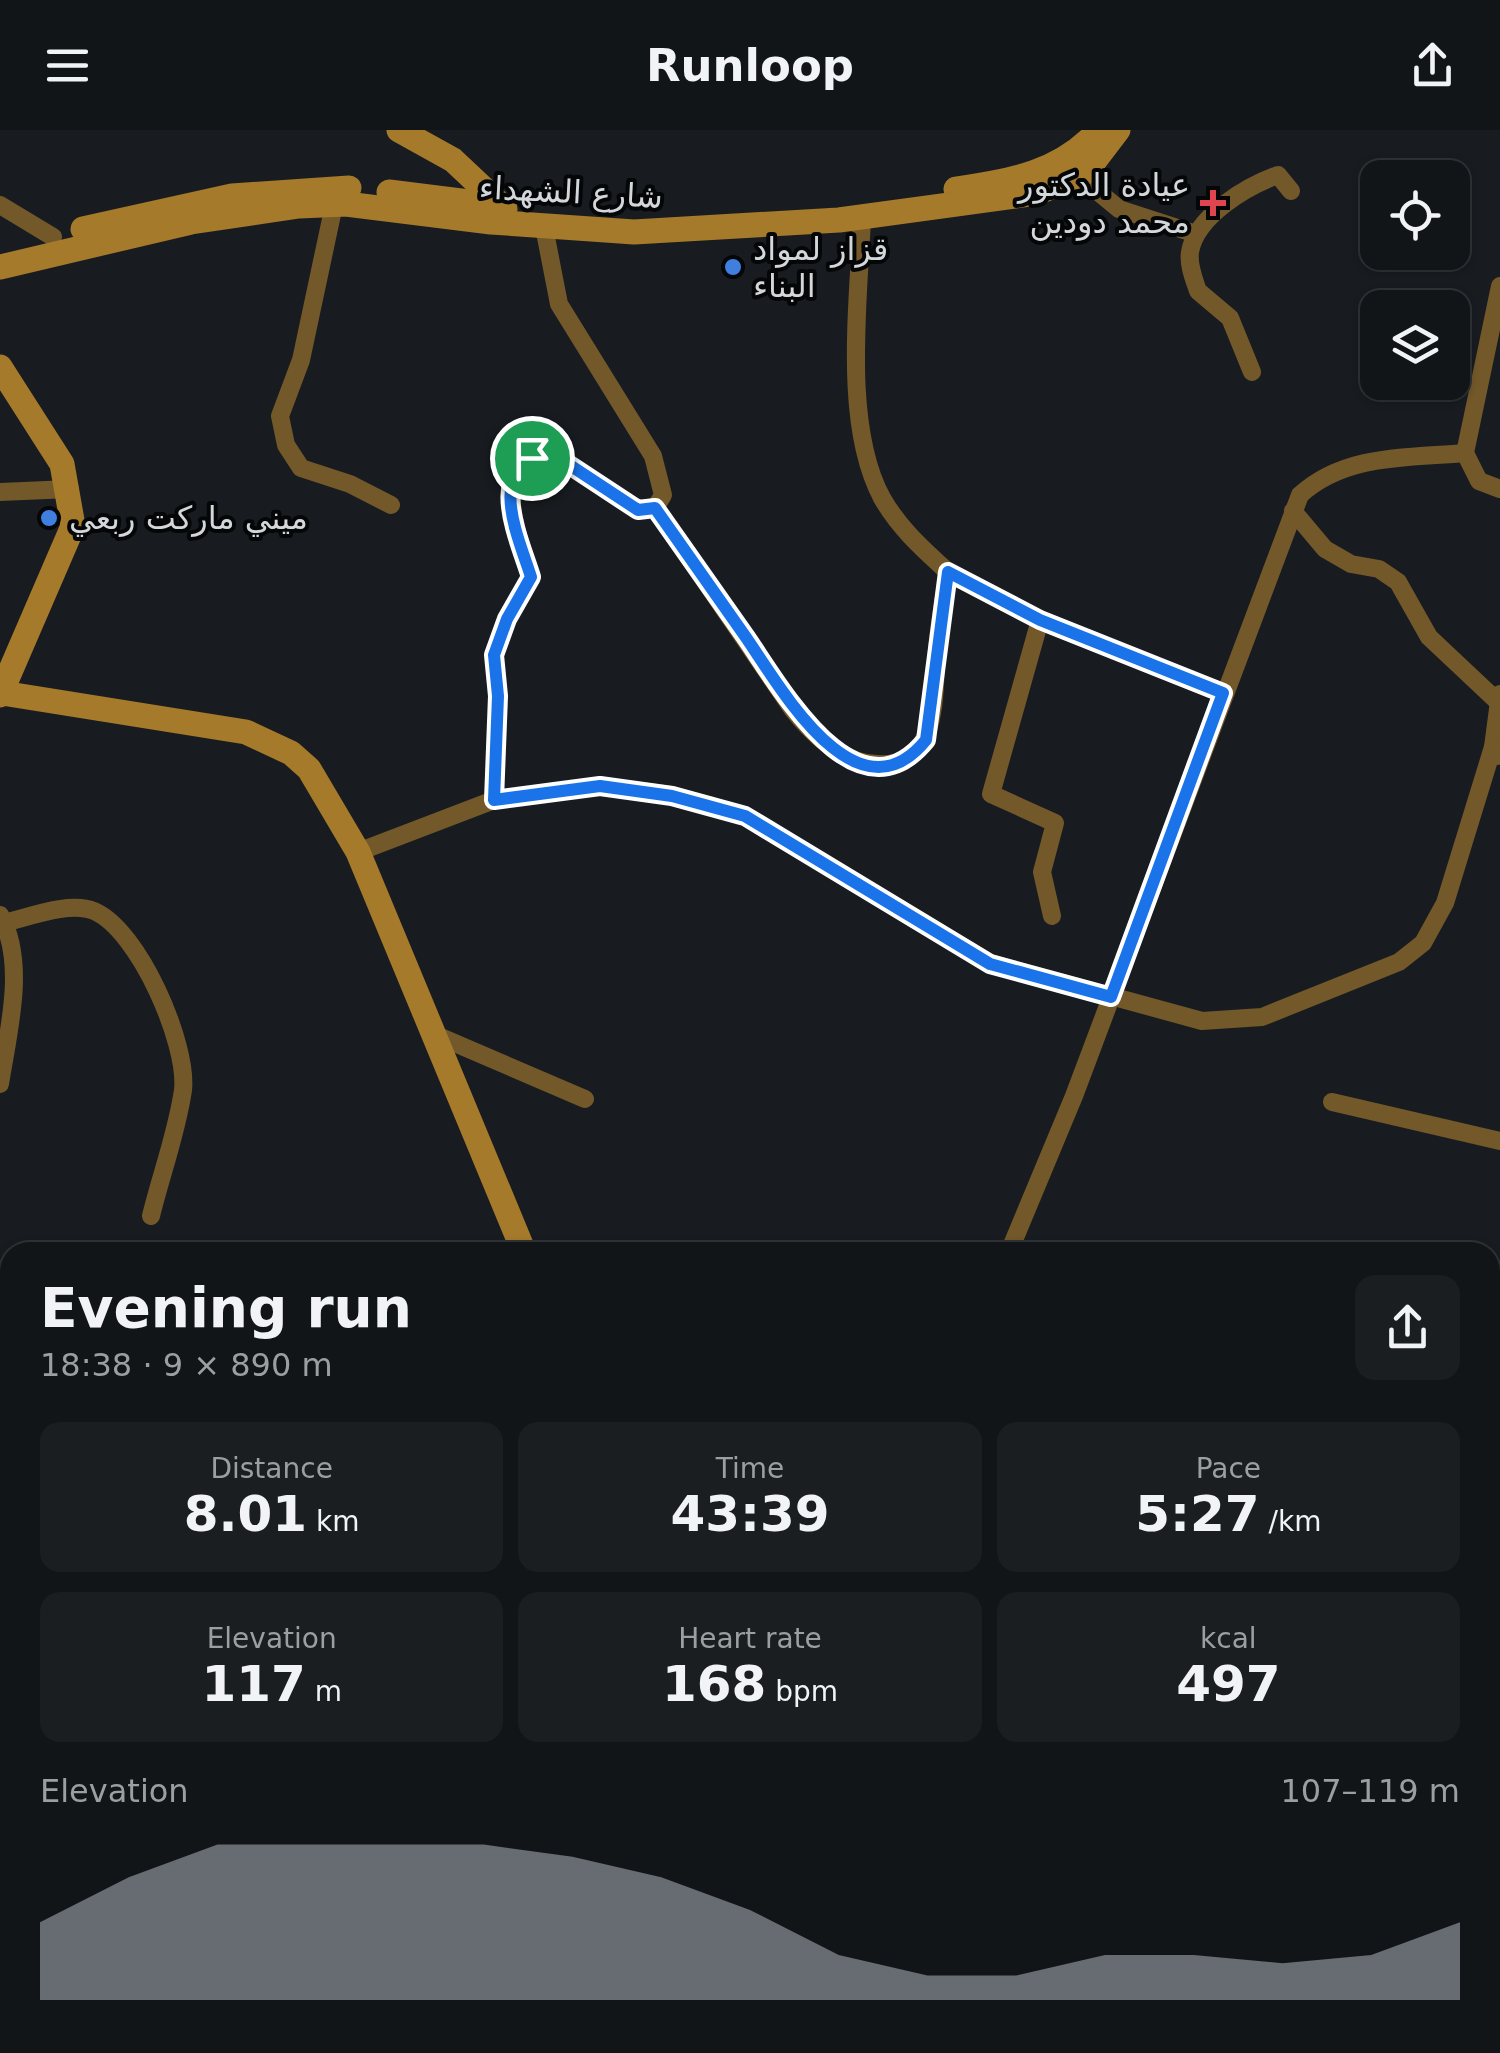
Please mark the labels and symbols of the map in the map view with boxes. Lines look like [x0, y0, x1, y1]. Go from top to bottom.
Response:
place label: عيادة الدكتور محمد دودين [1016, 166, 1190, 241]
street label: شارع الشهداء [478, 168, 664, 216]
marker: عيادة الدكتور محمد دودين [1200, 190, 1226, 216]
place label: قزاز لمواد البناء [753, 230, 888, 305]
marker: قزاز لمواد البناء [722, 256, 744, 278]
pin [490, 416, 575, 501]
place label: ميني ماركت ربعي [69, 499, 308, 537]
marker: ميني ماركت ربعي [38, 507, 60, 529]

